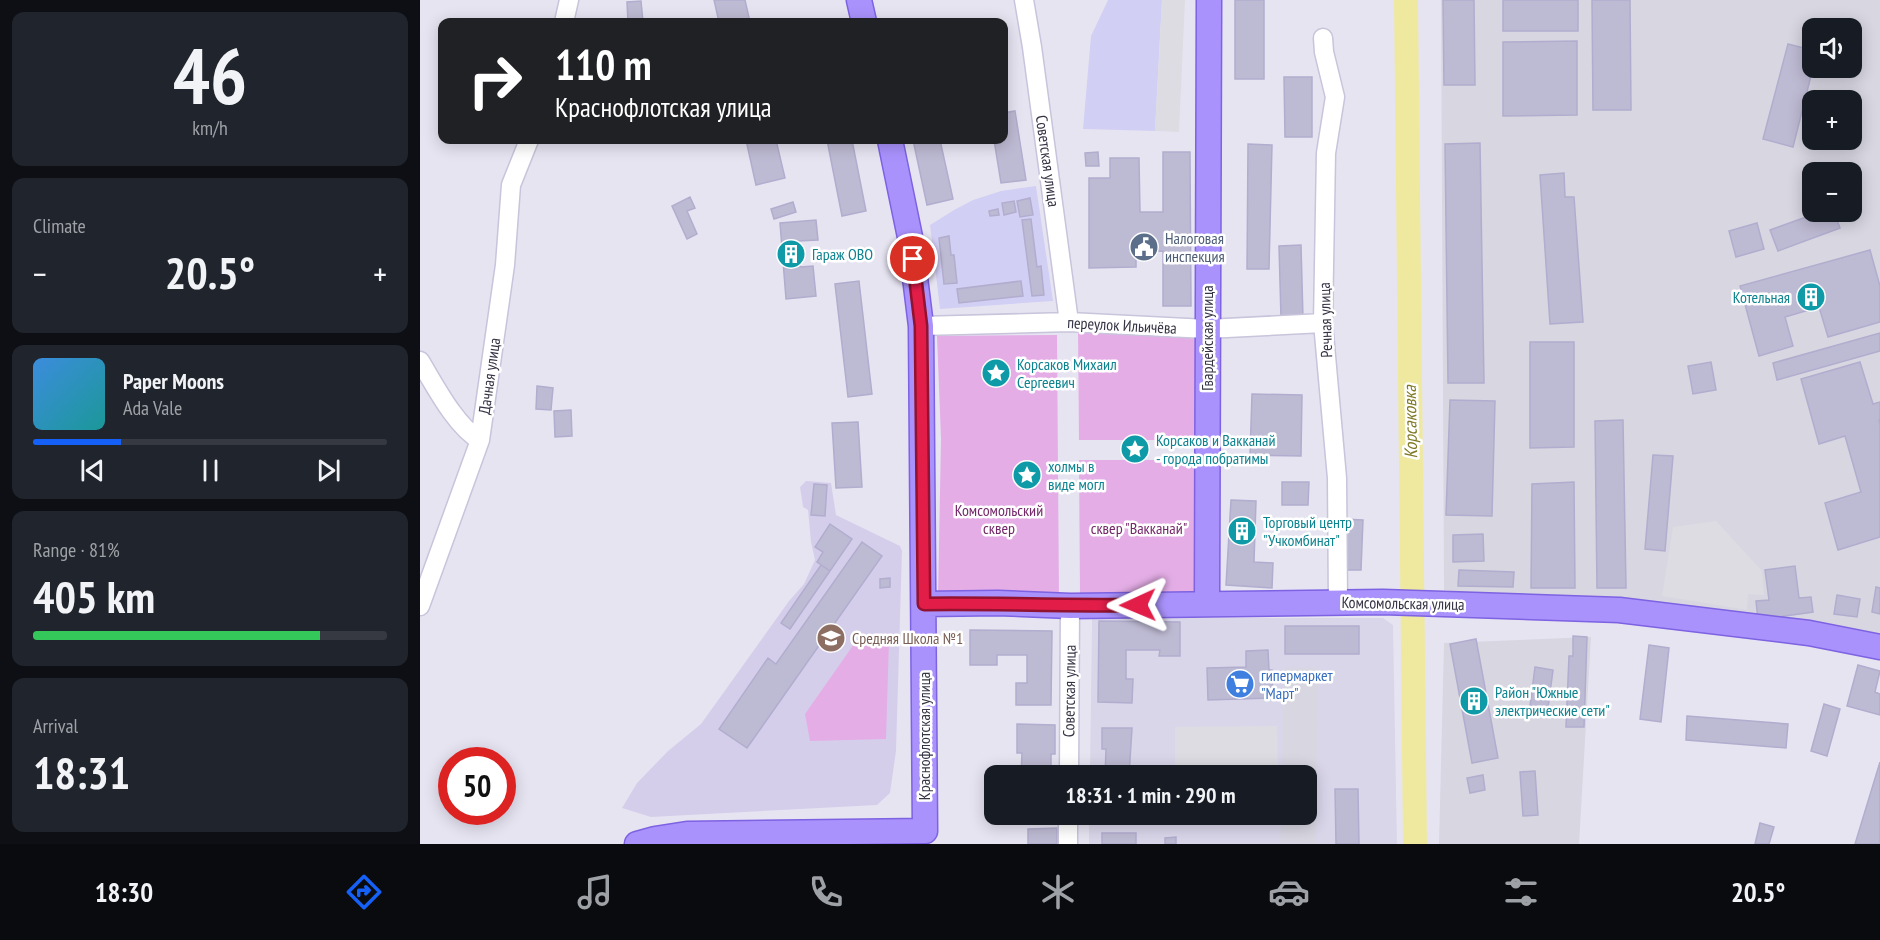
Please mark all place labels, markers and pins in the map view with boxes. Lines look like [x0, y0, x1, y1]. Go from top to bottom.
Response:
place label: Налоговая инспекция [1165, 228, 1225, 266]
public building icon: Налоговая инспекция [1128, 231, 1160, 263]
pin [887, 233, 938, 284]
building icon: Гараж ОВО [775, 238, 807, 270]
place label: Гараж ОВО [812, 244, 873, 264]
building icon: Котельная [1795, 281, 1827, 313]
place label: Котельная [1733, 287, 1790, 307]
place label: Корсаков Михаил Сергеевич [1017, 354, 1117, 392]
place icon: Корсаков Михаил Сергеевич [980, 357, 1012, 389]
place label: Корсаков и Вакканай - города побратимы [1156, 430, 1275, 468]
place icon: Корсаков и Вакканай - города побратимы [1119, 433, 1151, 465]
place label: холмы в виде могл [1048, 456, 1105, 494]
place icon: холмы в виде могл [1011, 459, 1043, 491]
place label: Торговый центр "Учкомбинат" [1263, 512, 1352, 550]
building icon: Торговый центр "Учкомбинат" [1226, 515, 1258, 547]
school or university icon: Средняя Школа №1 [815, 622, 847, 654]
place label: Средняя Школа №1 [852, 628, 963, 648]
place label: гипермаркет "Март" [1261, 665, 1334, 703]
supermarket icon: гипермаркет "Март" [1224, 668, 1256, 700]
place label: Район "Южные электрические сети" [1495, 682, 1610, 720]
building icon: Район "Южные электрические сети" [1458, 685, 1490, 717]

